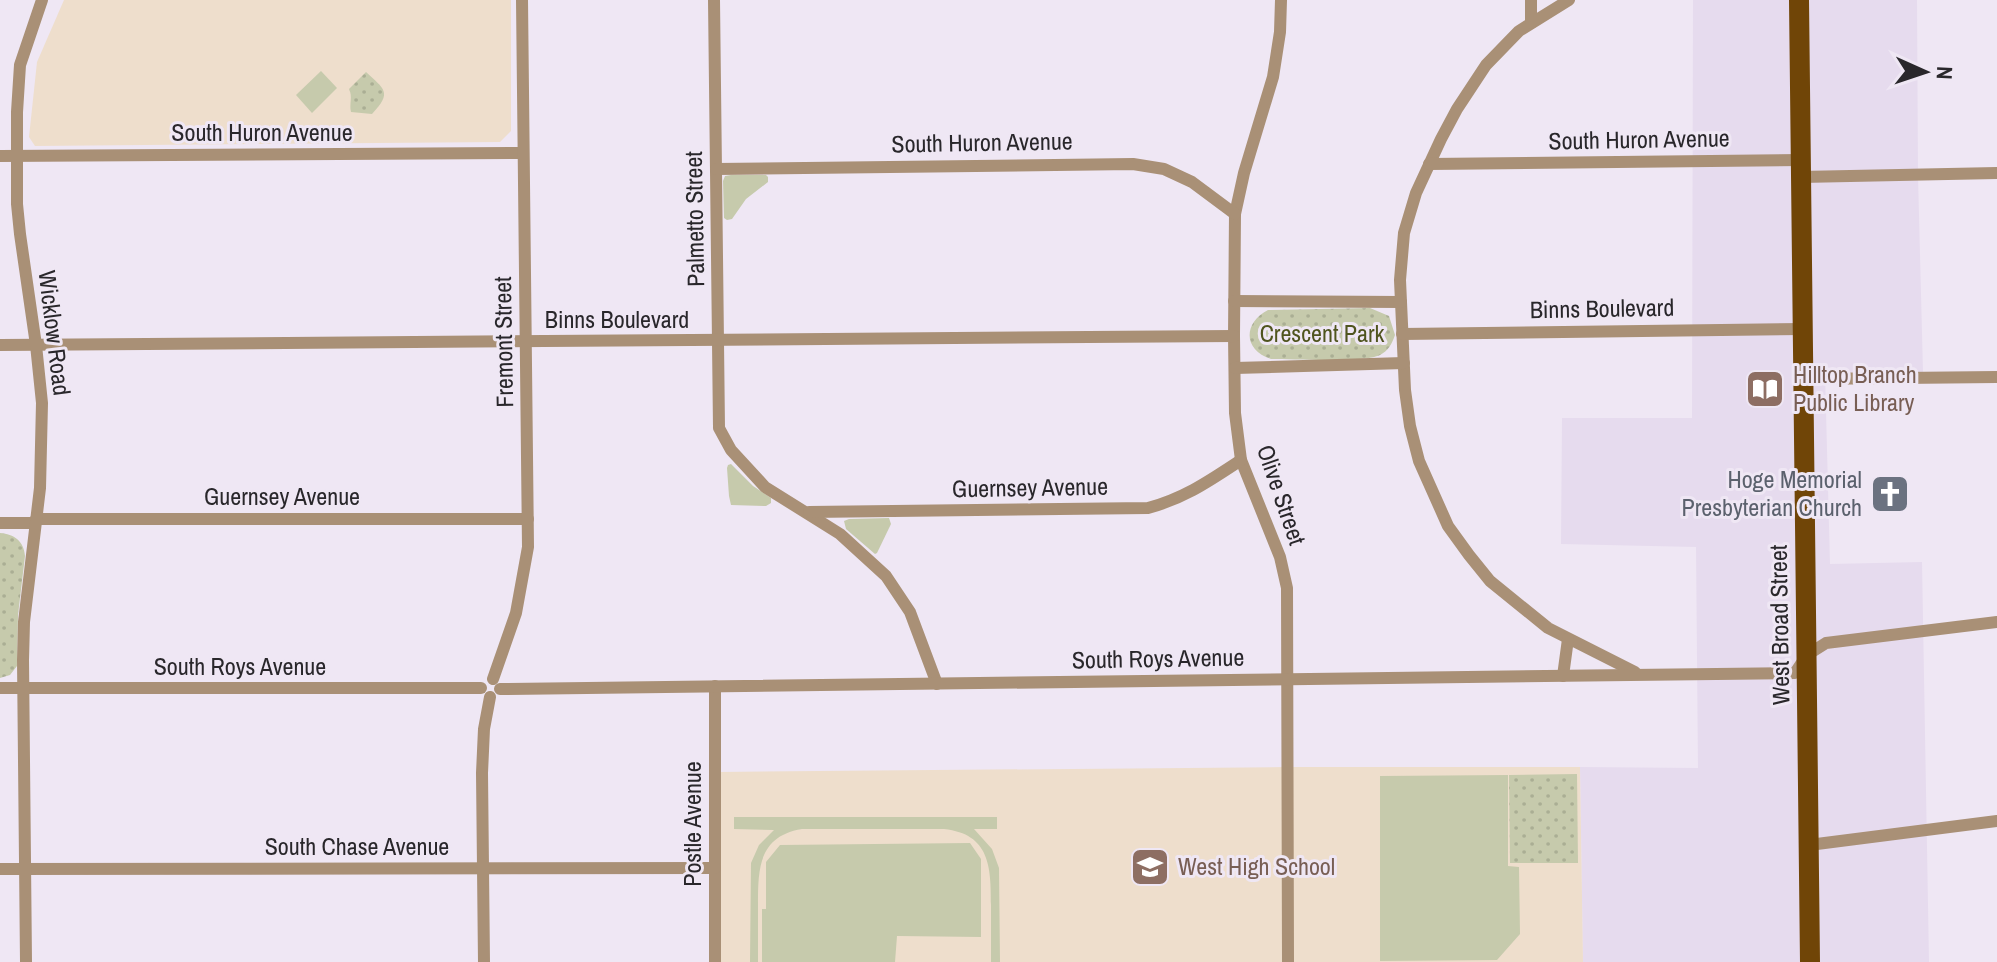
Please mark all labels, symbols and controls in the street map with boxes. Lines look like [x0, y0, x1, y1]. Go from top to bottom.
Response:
north arrow [1885, 32, 1965, 112]
text: N [1930, 66, 1960, 80]
street label: South Huron Avenue [171, 116, 353, 148]
street label: South Huron Avenue [1548, 121, 1730, 157]
street label: South Huron Avenue [891, 124, 1073, 160]
street label: Palmetto Street [677, 150, 711, 287]
street label: Wicklow Road [31, 269, 79, 397]
street label: Fremont Street [486, 276, 520, 408]
street label: Binns Boulevard [1530, 291, 1674, 325]
street label: Binns Boulevard [545, 303, 689, 335]
park label: Crescent Park [1260, 317, 1384, 349]
place label: Hilltop Branch Public Library [1793, 358, 1917, 418]
library icon: Hilltop Branch Public Library [1744, 368, 1786, 410]
street label: Olive Street [1250, 440, 1314, 550]
place label: Hoge Memorial Presbyterian Church [1682, 463, 1862, 523]
street label: Guernsey Avenue [952, 470, 1108, 504]
church icon: Hoge Memorial Presbyterian Church [1869, 473, 1911, 515]
street label: Guernsey Avenue [204, 480, 360, 512]
street label: West Broad Street [1762, 544, 1796, 706]
street label: South Roys Avenue [1071, 640, 1245, 676]
street label: South Roys Avenue [154, 650, 326, 682]
street label: Postle Avenue [676, 761, 708, 887]
street label: South Chase Avenue [265, 830, 449, 862]
school or university icon: West High School [1129, 846, 1171, 888]
place label: West High School [1178, 850, 1335, 882]

